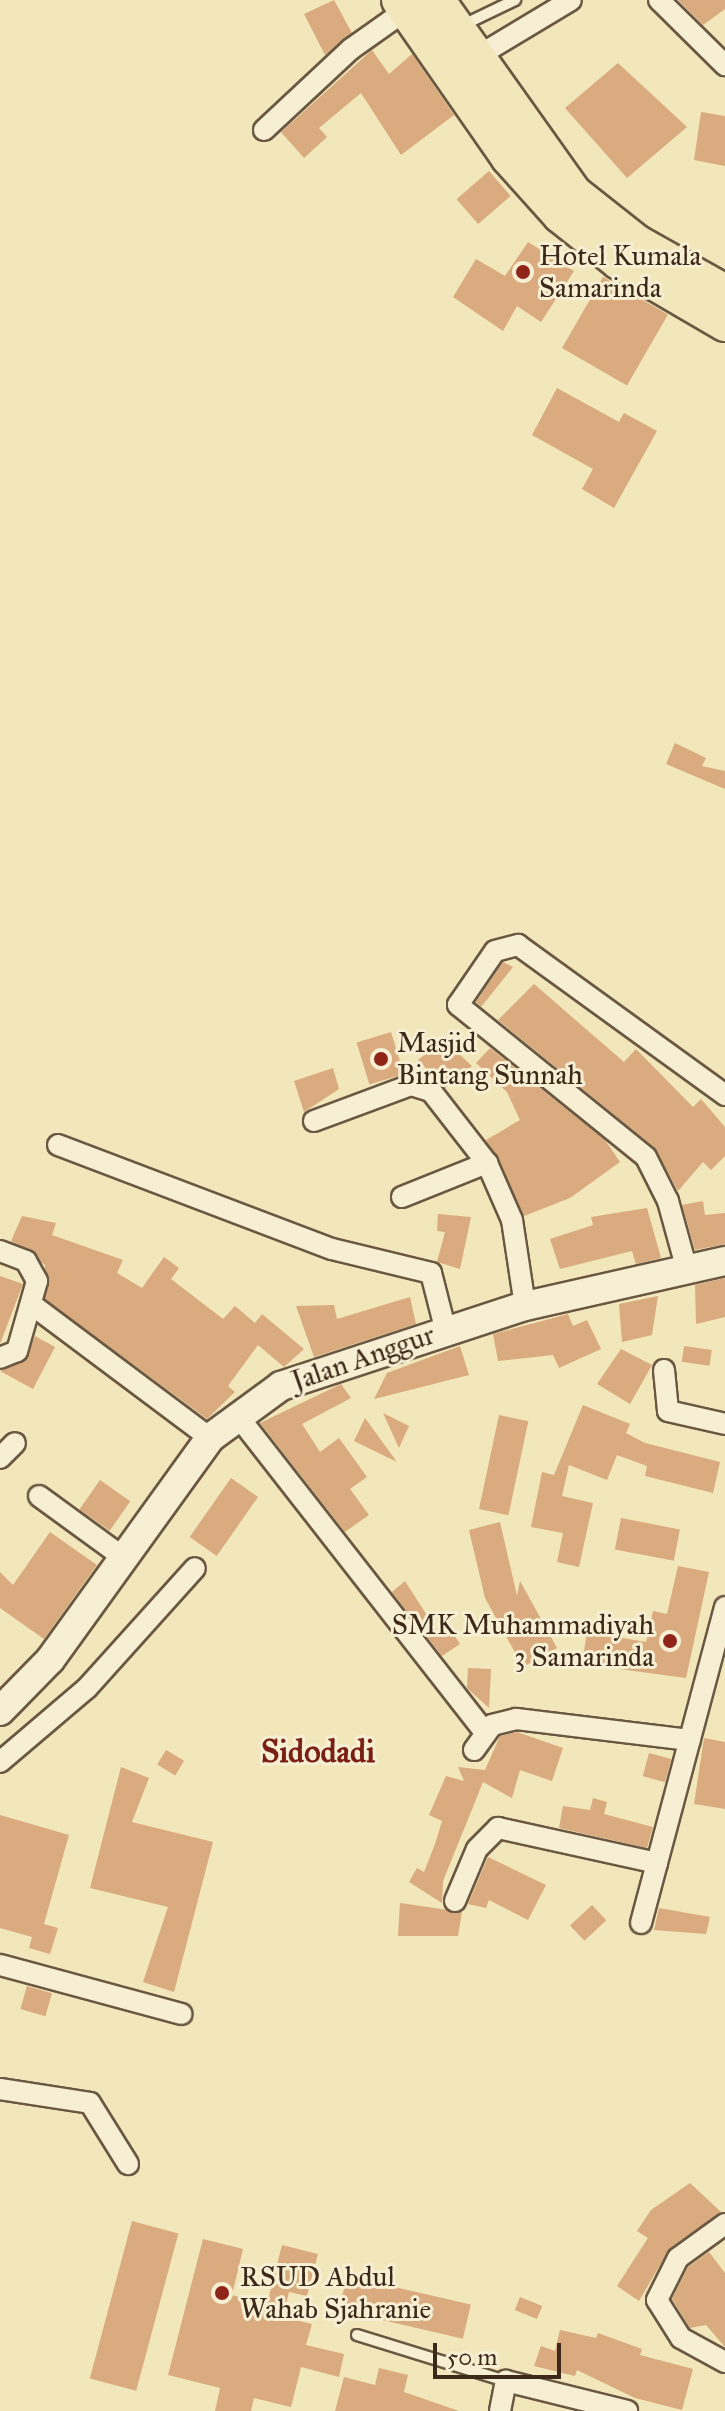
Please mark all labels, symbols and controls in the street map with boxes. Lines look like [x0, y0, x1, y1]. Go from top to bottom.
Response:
place label: Hotel Kumala Samarinda [539, 239, 701, 305]
marker: Hotel Kumala Samarinda [514, 263, 532, 281]
place label: Masjid Bintang Sunnah [397, 1026, 583, 1092]
marker: Masjid Bintang Sunnah [372, 1050, 390, 1068]
street label: Jalan Anggur [287, 1318, 439, 1398]
place label: SMK Muhammadiyah 3 Samarinda [392, 1608, 654, 1674]
marker: SMK Muhammadiyah 3 Samarinda [661, 1632, 679, 1650]
district label: Sidodadi [261, 1733, 375, 1771]
place label: RSUD Abdul Wahab Sjahranie [240, 2260, 431, 2326]
marker: RSUD Abdul Wahab Sjahranie [211, 2282, 233, 2304]
scale bar [437, 2327, 565, 2377]
text: 50 m [447, 2342, 497, 2372]

